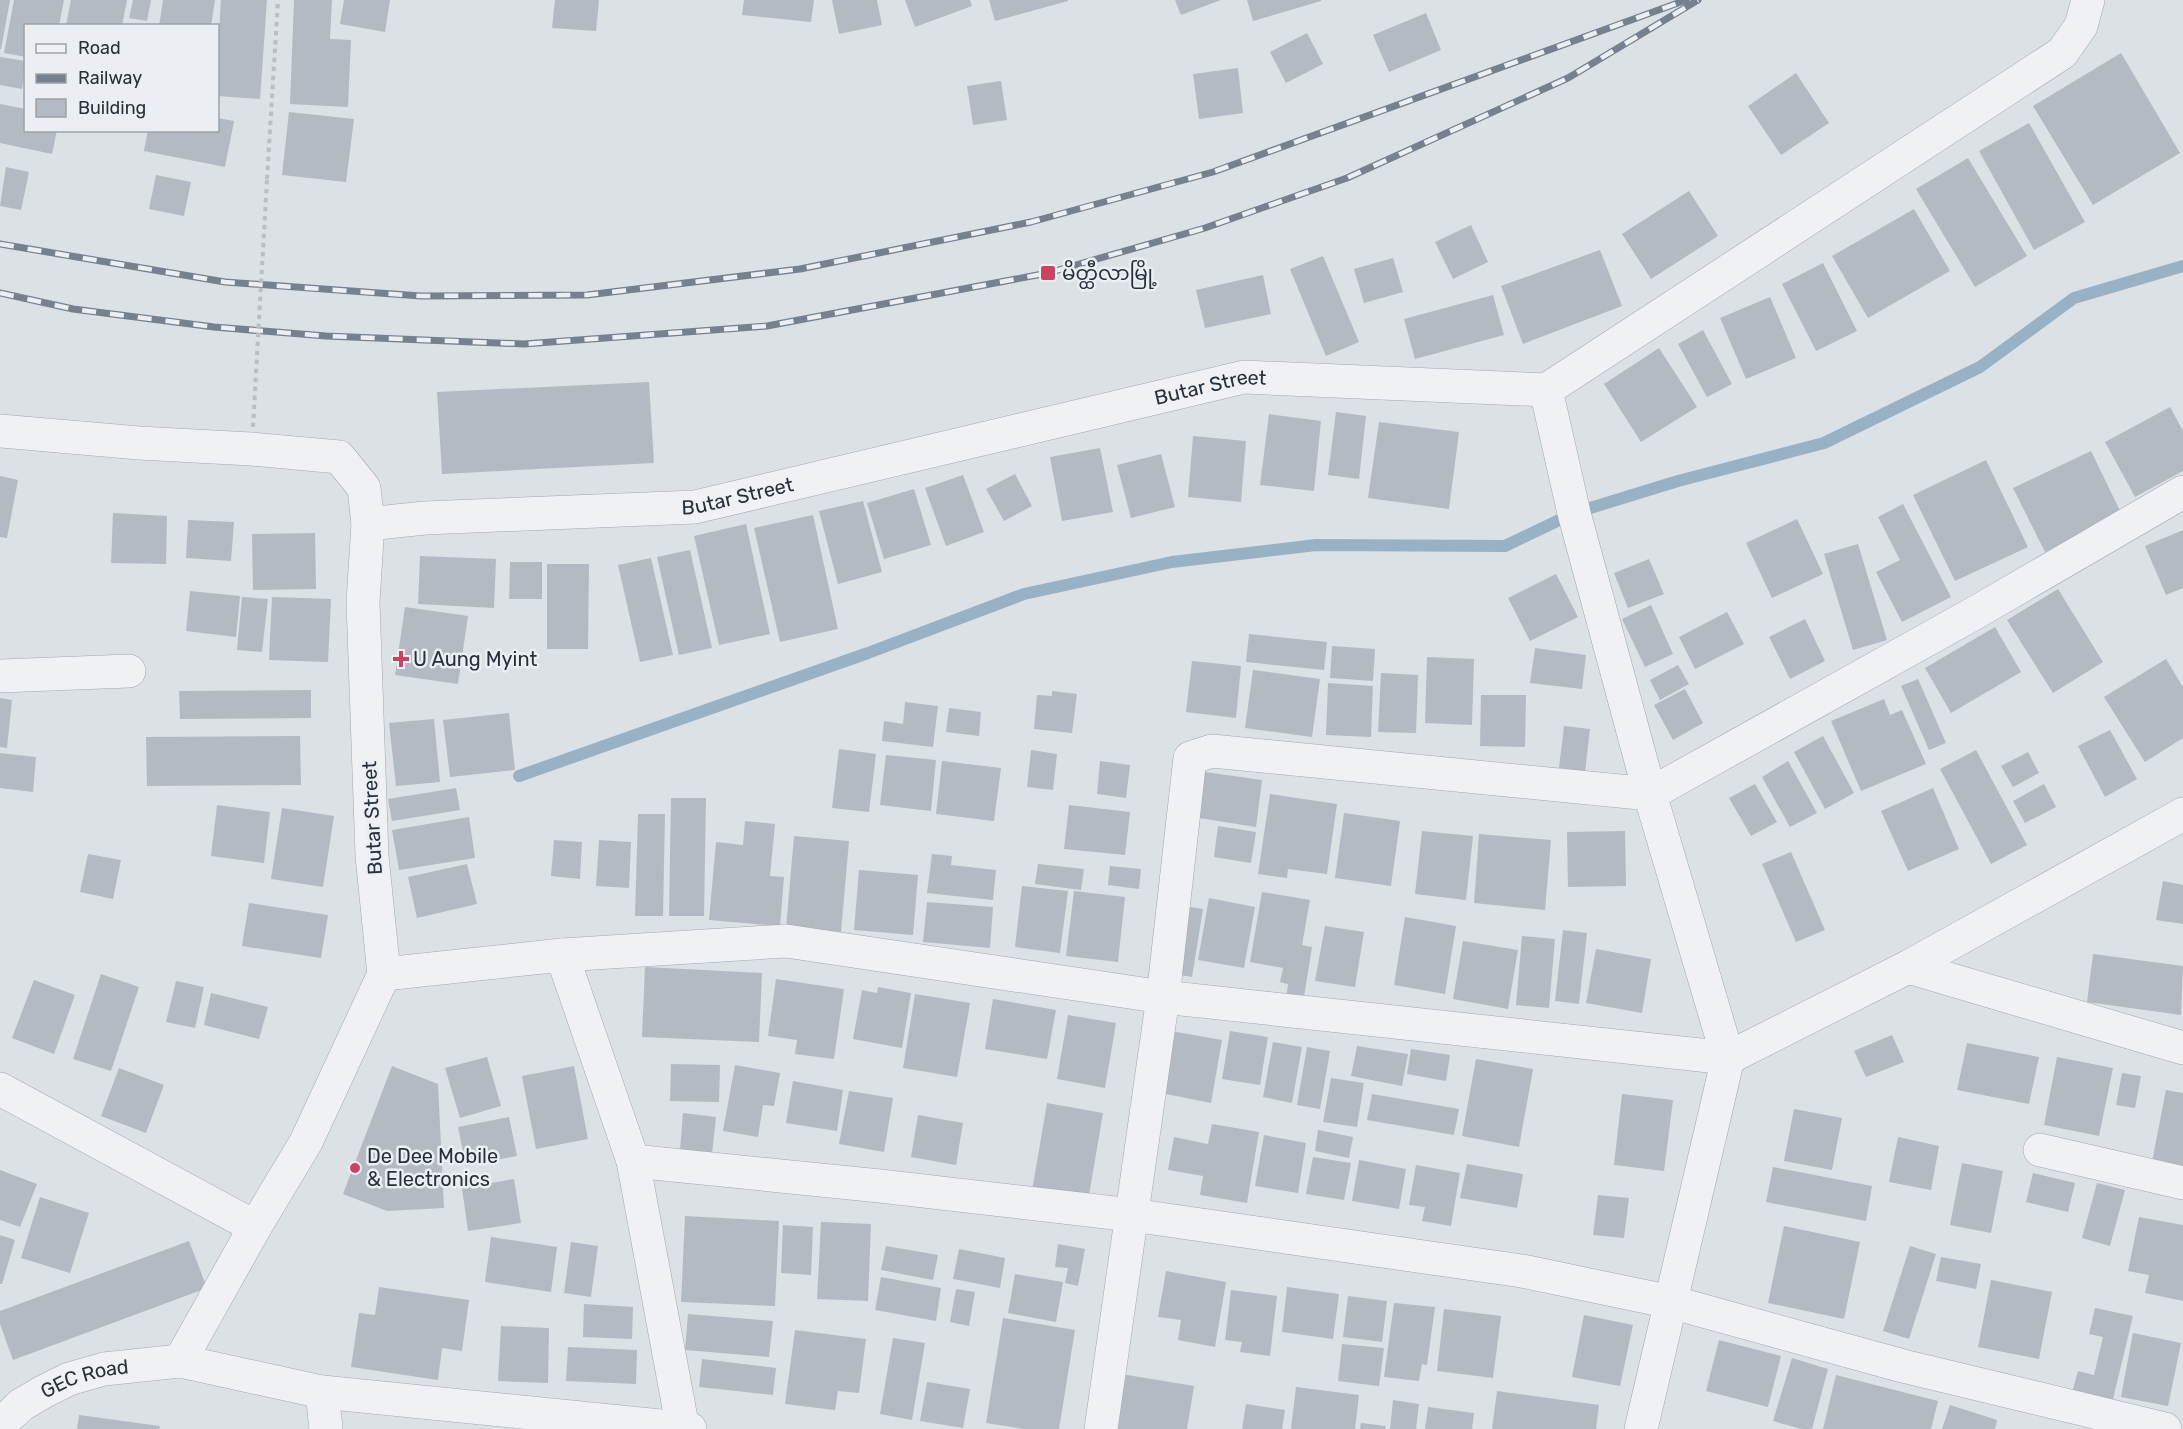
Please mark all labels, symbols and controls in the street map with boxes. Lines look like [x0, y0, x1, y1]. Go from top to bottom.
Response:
legend [24, 24, 219, 132]
text: Road [78, 37, 121, 59]
text: Railway [78, 67, 142, 89]
text: Building [78, 97, 146, 119]
place label: မိတ္ထီလာမြို့ [1062, 259, 1157, 289]
marker: မိတ္ထီလာမြို့ [1039, 264, 1057, 282]
street label: Butar Street [1152, 365, 1267, 410]
street label: Butar Street [681, 472, 796, 520]
place label: U Aung Myint [413, 647, 537, 671]
marker: U Aung Myint [394, 652, 408, 666]
street label: Butar Street [357, 760, 387, 876]
place label: De Dee Mobile & Electronics [367, 1144, 498, 1191]
marker: De Dee Mobile & Electronics [348, 1161, 362, 1175]
street label: GEC Road [37, 1354, 130, 1403]

